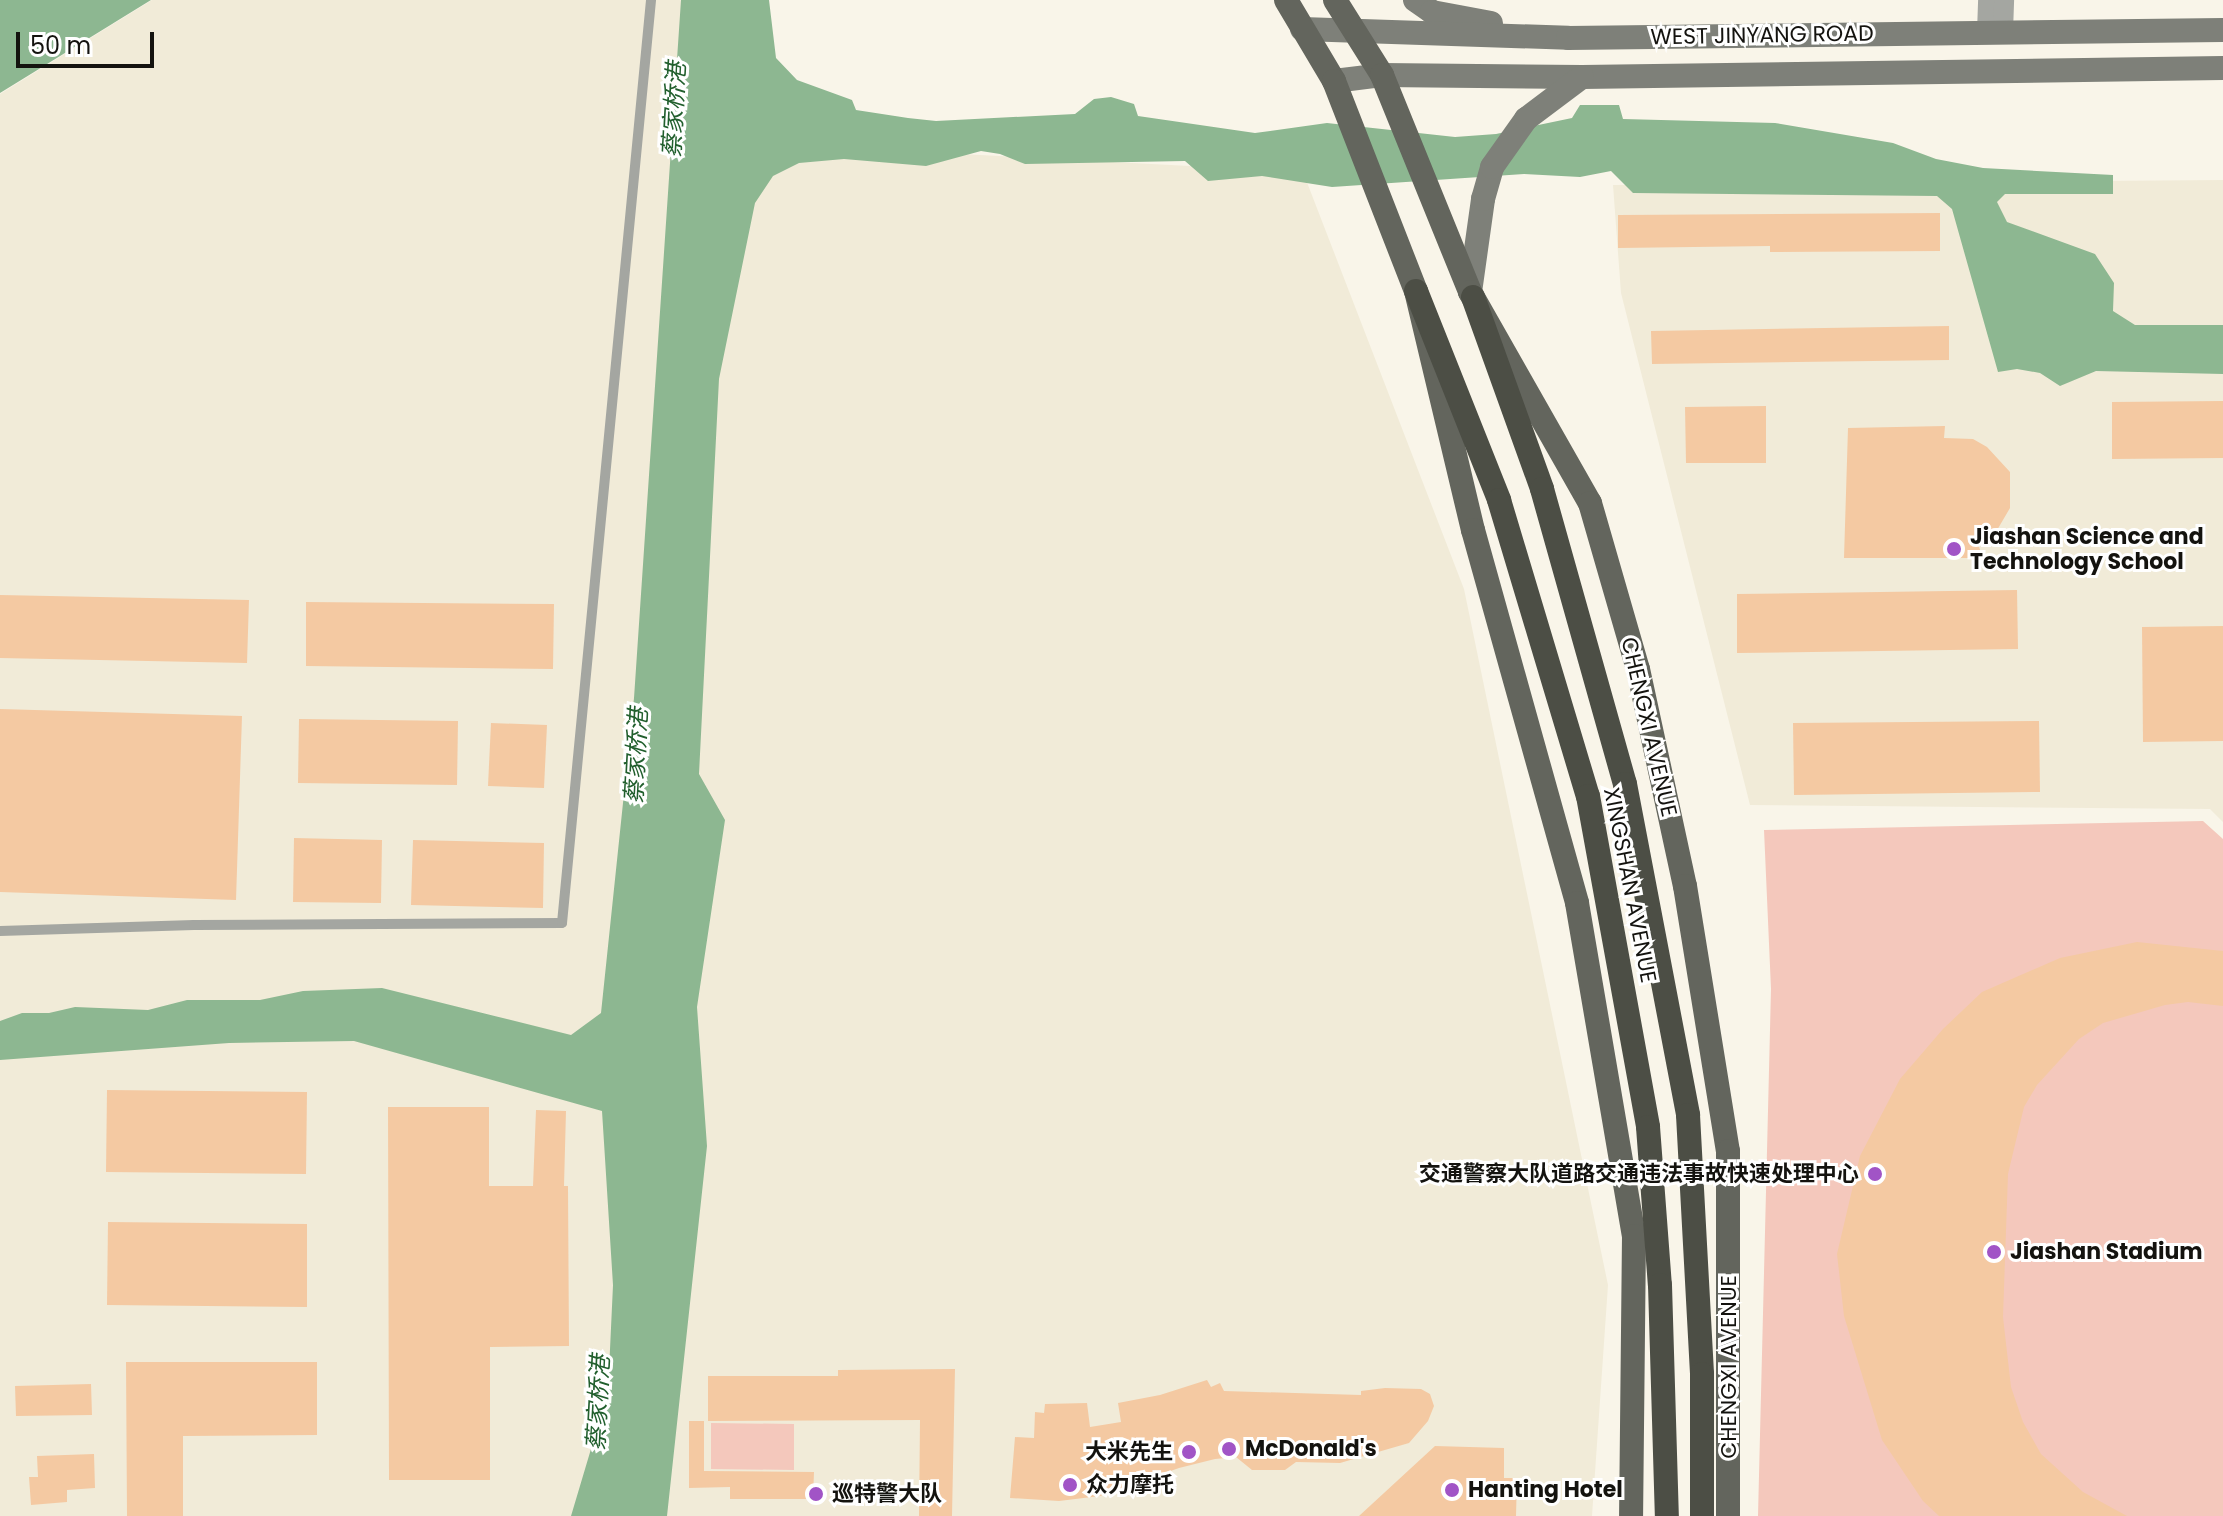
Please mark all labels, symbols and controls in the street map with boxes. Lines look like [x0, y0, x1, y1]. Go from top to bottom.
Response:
scale bar [20, 16, 158, 66]
street label: WEST JINYANG ROAD [1650, 20, 1874, 50]
text: 50 m [30, 29, 91, 62]
water label: 蔡家桥港 [657, 61, 691, 159]
place label: Jiashan Science and Technology School [1970, 523, 2204, 574]
marker: Jiashan Science and Technology School [1945, 540, 1963, 558]
street label: CHENGXI AVENUE [1615, 635, 1683, 819]
water label: 蔡家桥港 [619, 707, 653, 805]
street label: XINGSHAN AVENUE [1598, 785, 1662, 985]
place label: 交通警察大队道路交通违法事故快速处理中心 [1419, 1161, 1859, 1187]
marker: 交通警察大队道路交通违法事故快速处理中心 [1866, 1165, 1884, 1183]
place label: Jiashan Stadium [2010, 1239, 2203, 1265]
marker: Jiashan Stadium [1985, 1243, 2003, 1261]
street label: CHENGXI AVENUE [1716, 1275, 1742, 1459]
water label: 蔡家桥港 [581, 1354, 615, 1452]
place label: McDonald's [1245, 1436, 1377, 1462]
place label: 大米先生 [1085, 1439, 1173, 1465]
marker: McDonald's [1220, 1440, 1238, 1458]
marker: 大米先生 [1180, 1443, 1198, 1461]
place label: 众力摩托 [1086, 1472, 1174, 1498]
marker: 众力摩托 [1061, 1476, 1079, 1494]
place label: Hanting Hotel [1468, 1477, 1623, 1503]
place label: 巡特警大队 [832, 1481, 942, 1507]
marker: Hanting Hotel [1443, 1481, 1461, 1499]
marker: 巡特警大队 [807, 1485, 825, 1503]

